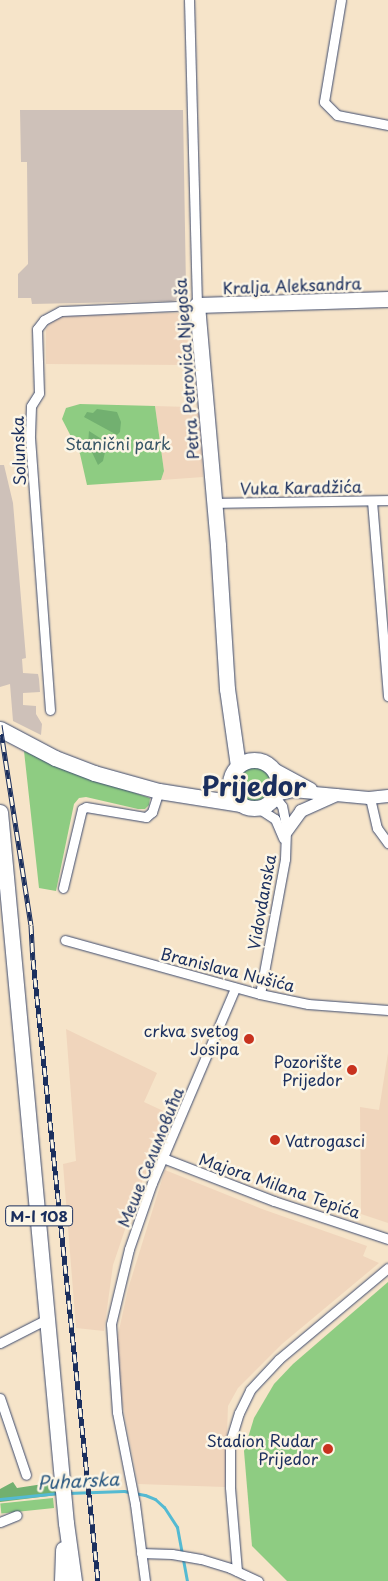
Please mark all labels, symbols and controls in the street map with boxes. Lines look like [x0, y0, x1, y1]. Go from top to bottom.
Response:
street label: Kralja Aleksandra [222, 273, 362, 297]
street label: Petra Petrovića Njegoša [170, 277, 202, 461]
street label: Solunska [7, 416, 29, 486]
park label: Stanični park [65, 433, 171, 453]
street label: Vuka Karadžića [240, 476, 362, 498]
district label: Prijedor [202, 770, 306, 802]
street label: Vidovdanska [243, 853, 279, 951]
street label: Branislava Nušića [158, 943, 298, 995]
place label: crkva svetog Josipa [143, 1020, 239, 1058]
marker: crkva svetog Josipa [243, 1033, 255, 1045]
place label: Pozorište Prijedor [274, 1051, 342, 1089]
marker: Pozorište Prijedor [346, 1064, 358, 1076]
street label: Меше Селимовића [113, 1084, 187, 1230]
place label: Vatrogasci [285, 1130, 365, 1150]
marker: Vatrogasci [269, 1134, 281, 1146]
street label: Majora Milana Tepića [197, 1148, 363, 1222]
road number: M-I 108 [4, 1204, 74, 1228]
place label: Stadion Rudar Prijedor [208, 1430, 318, 1468]
marker: Stadion Rudar Prijedor [322, 1443, 334, 1455]
water label: Puharska [36, 1468, 120, 1494]

